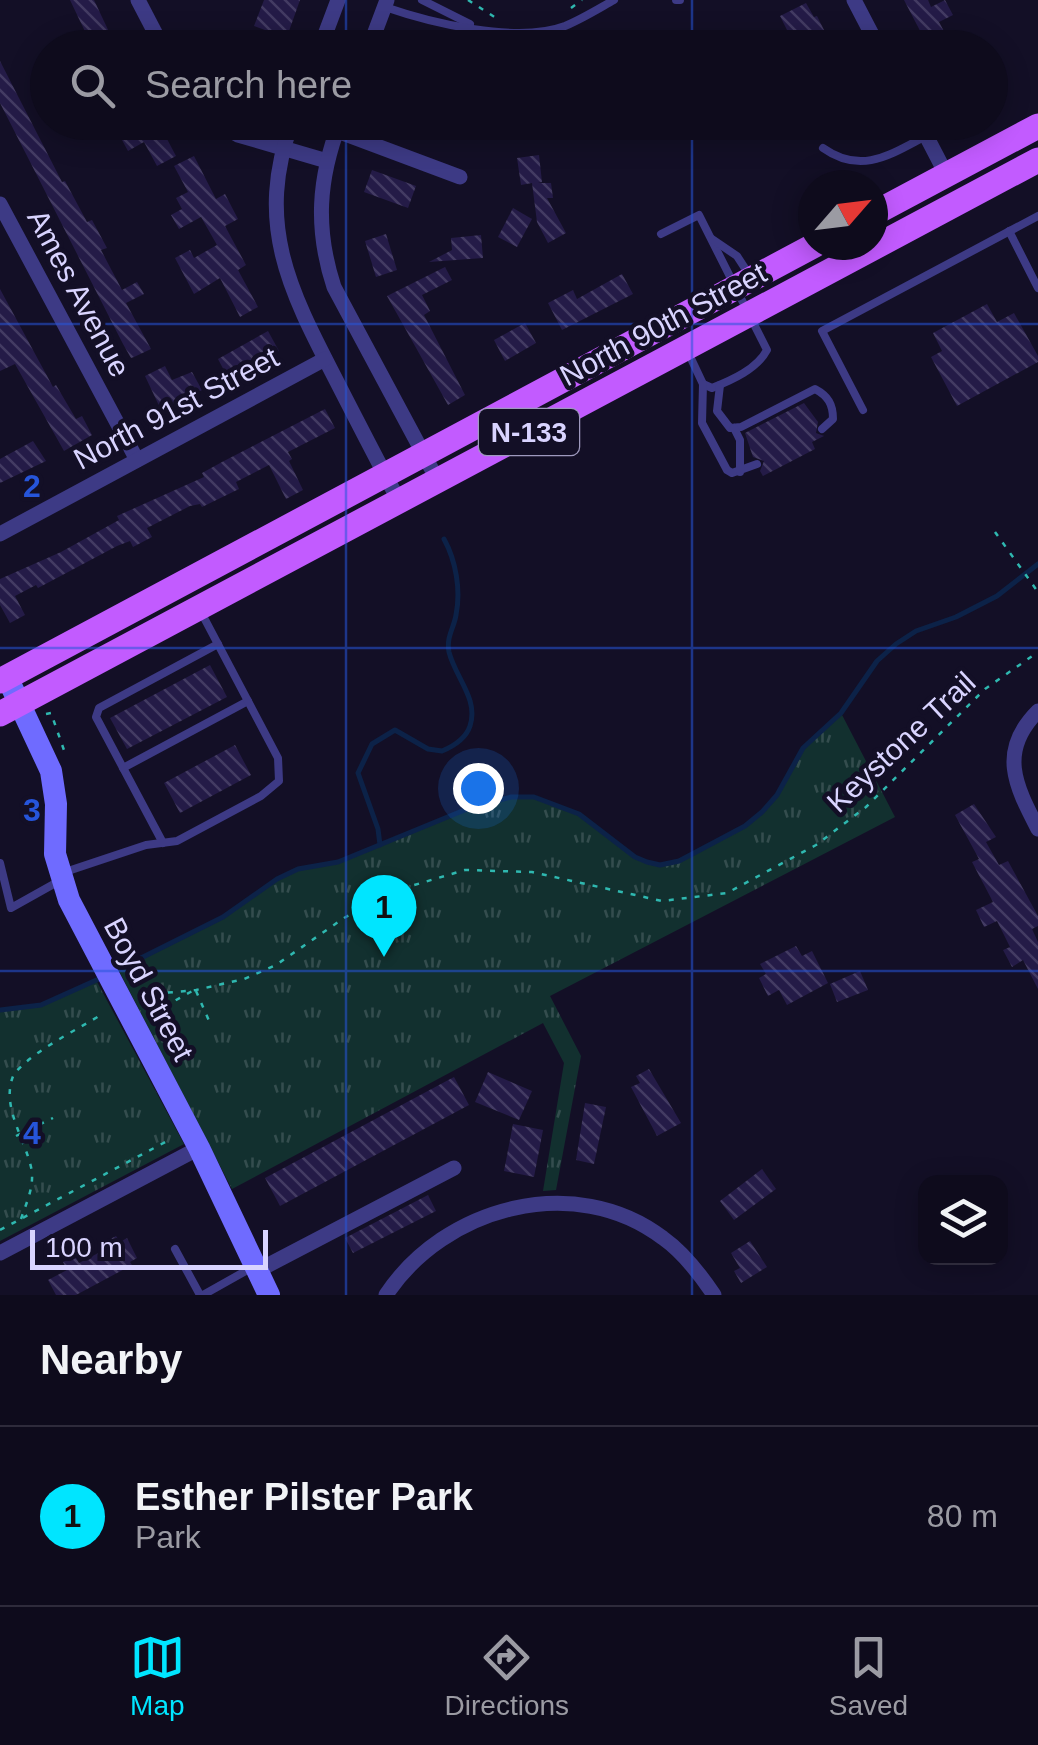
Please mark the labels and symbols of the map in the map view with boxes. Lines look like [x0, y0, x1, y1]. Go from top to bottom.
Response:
north arrow [798, 170, 888, 260]
street label: Ames Avenue [21, 204, 137, 382]
street label: North 90th Street [554, 255, 772, 392]
street label: North 91st Street [68, 340, 284, 476]
road number: N-133 [479, 409, 579, 455]
text: 2 [23, 468, 41, 504]
street label: Keystone Trail [820, 665, 982, 819]
your location [453, 763, 504, 814]
text: 3 [23, 792, 41, 828]
pin: 1 [352, 874, 416, 957]
street label: Boyd Street [98, 912, 201, 1067]
text: 4 [23, 1115, 41, 1151]
scale bar [30, 1225, 268, 1270]

